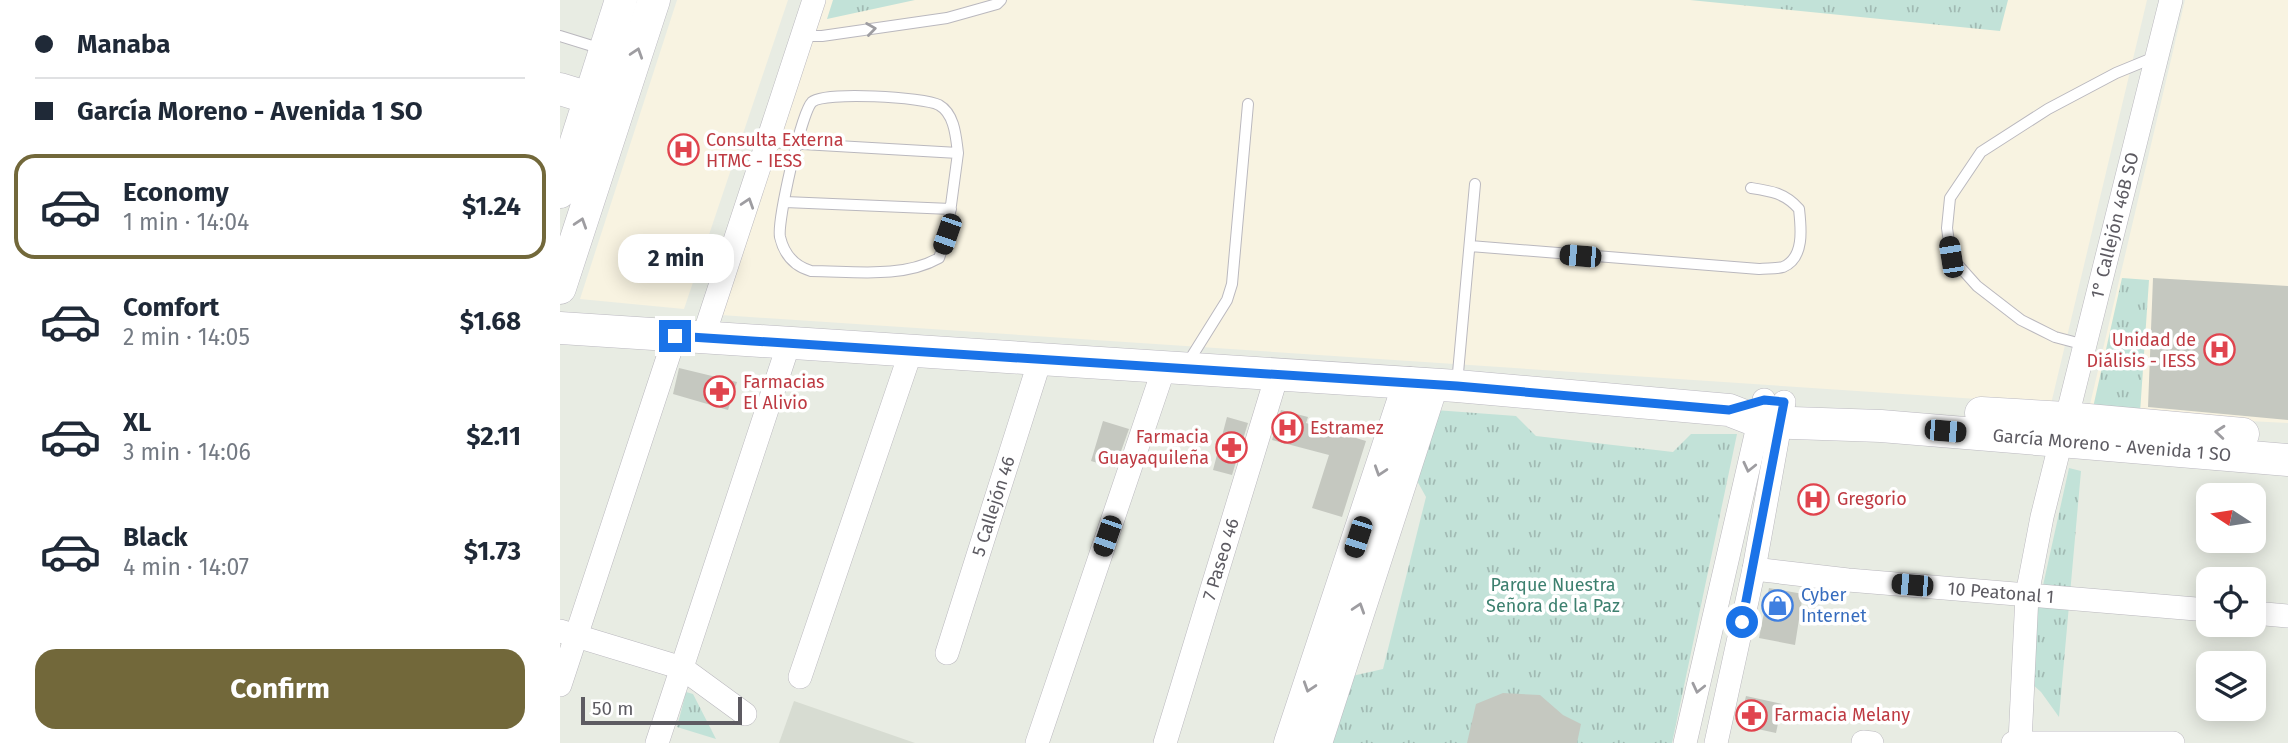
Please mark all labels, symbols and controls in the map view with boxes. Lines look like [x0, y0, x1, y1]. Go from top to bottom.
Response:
one-way arrow [865, 22, 877, 37]
text: Manaba [77, 29, 170, 60]
one-way arrow [629, 48, 643, 60]
text: García Moreno - Avenida 1 SO [77, 96, 423, 127]
place label: Consulta Externa HTMC - IESS [706, 129, 844, 172]
hospital icon: Consulta Externa HTMC - IESS [666, 133, 700, 167]
street label: 1° Callejón 46B SO [2086, 150, 2144, 301]
icon: car [39, 175, 102, 238]
text: Economy [123, 177, 229, 208]
text: $1.24 [462, 191, 521, 222]
one-way arrow [740, 198, 754, 210]
text: 1 min · 14:04 [123, 208, 249, 236]
car [931, 211, 964, 257]
one-way arrow [573, 217, 587, 229]
callout: 2 min [617, 234, 733, 284]
car [1938, 235, 1965, 279]
text: 2 min [648, 244, 704, 272]
car [1559, 244, 1602, 268]
icon: car [39, 290, 102, 353]
text: Comfort [123, 292, 219, 323]
text: $1.68 [460, 306, 521, 337]
route end [659, 320, 691, 352]
text: 2 min · 14:05 [123, 323, 250, 351]
place label: Unidad de Diálisis - IESS [2087, 329, 2196, 372]
hospital icon: Unidad de Diálisis - IESS [2202, 333, 2236, 367]
place label: Farmacias El Alivio [743, 371, 824, 414]
pharmacy icon: Farmacias El Alivio [703, 375, 737, 409]
icon: car [39, 405, 102, 468]
text: XL [123, 407, 151, 438]
hospital icon: Estramez [1270, 411, 1304, 445]
place label: Estramez [1310, 417, 1384, 439]
car [1924, 419, 1967, 443]
text: $2.11 [466, 421, 521, 452]
street label: García Moreno - Avenida 1 SO [1992, 424, 2232, 466]
one-way arrow [2214, 425, 2225, 440]
place label: Farmacia Guayaquileña [1098, 426, 1209, 469]
pharmacy icon: Farmacia Guayaquileña [1215, 430, 1249, 464]
text: 3 min · 14:06 [123, 438, 251, 466]
street label: 5 Callejón 46 [967, 453, 1020, 559]
one-way arrow [1743, 461, 1758, 473]
one-way arrow [1374, 465, 1388, 477]
hospital icon: Gregorio [1797, 482, 1831, 516]
north arrow [2196, 483, 2266, 553]
map controls [2196, 483, 2266, 721]
place label: Gregorio [1837, 488, 1907, 510]
car [1091, 513, 1124, 559]
car [1342, 514, 1375, 560]
street label: 7 Paseo 46 [1198, 516, 1244, 603]
icon: car [39, 520, 102, 583]
text: Black [123, 522, 188, 553]
text: $1.73 [464, 536, 521, 567]
text: 4 min · 14:07 [123, 553, 249, 581]
button: locate [2196, 567, 2266, 637]
car [1891, 573, 1934, 597]
park label: Parque Nuestra Señora de la Paz [1486, 574, 1620, 617]
street label: 10 Peatonal 1 [1947, 577, 2055, 608]
place label: Cyber Internet [1801, 584, 1867, 627]
shop icon: Cyber Internet [1761, 588, 1795, 622]
one-way arrow [1351, 603, 1366, 615]
route start [1726, 606, 1758, 638]
button: Confirm [35, 649, 525, 729]
button: layers [2196, 651, 2266, 721]
one-way arrow [1302, 681, 1317, 693]
one-way arrow [1691, 682, 1706, 694]
scale bar [581, 694, 742, 726]
text: 50 m [592, 697, 633, 720]
pharmacy icon: Farmacia Melany [1734, 698, 1768, 732]
place label: Farmacia Melany [1774, 704, 1910, 726]

